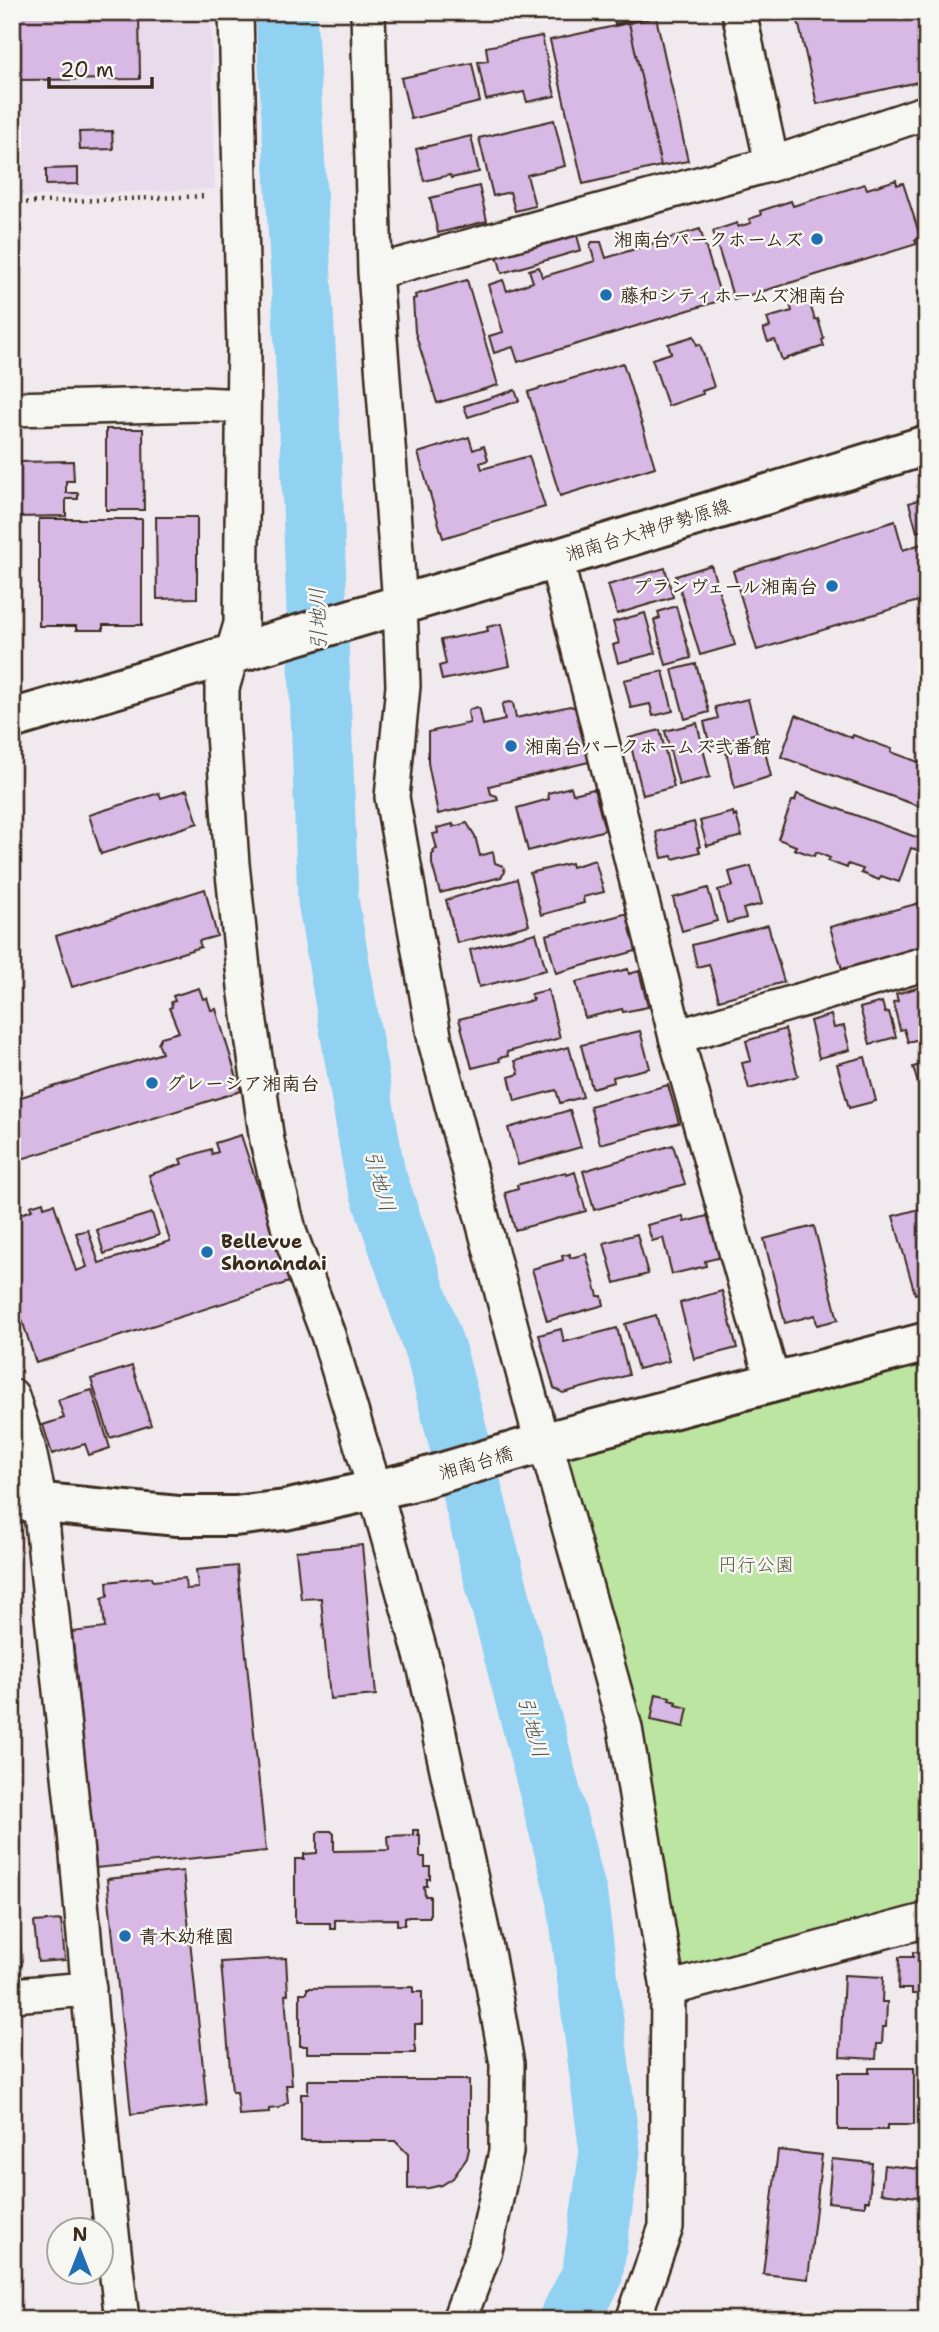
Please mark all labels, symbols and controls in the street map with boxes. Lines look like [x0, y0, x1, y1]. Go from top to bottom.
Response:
scale bar [49, 46, 152, 90]
text: 20 m [60, 56, 114, 84]
place label: 湘南台パークホームズ [614, 227, 803, 252]
marker: 湘南台パークホームズ [809, 231, 825, 247]
place label: 藤和シティホームズ湘南台 [620, 283, 846, 308]
marker: 藤和シティホームズ湘南台 [598, 287, 614, 303]
street label: 湘南台大神伊勢原線 [563, 493, 733, 567]
place label: プランヴェール湘南台 [632, 574, 818, 599]
marker: プランヴェール湘南台 [824, 578, 840, 594]
water label: 引地川 [303, 587, 333, 651]
place label: 湘南台パークホームズ弐番館 [525, 734, 771, 759]
marker: 湘南台パークホームズ弐番館 [503, 738, 519, 754]
place label: グレーシア湘南台 [166, 1071, 320, 1096]
marker: グレーシア湘南台 [144, 1075, 160, 1091]
water label: 引地川 [358, 1147, 402, 1215]
place label: Bellevue Shonandai [221, 1229, 327, 1276]
marker: Bellevue Shonandai [199, 1244, 215, 1260]
street label: 湘南台橋 [436, 1441, 516, 1485]
park label: 円行公園 [718, 1552, 794, 1577]
water label: 引地川 [511, 1693, 555, 1761]
place label: 青木幼稚園 [139, 1924, 234, 1949]
marker: 青木幼稚園 [117, 1928, 133, 1944]
north arrow [46, 2216, 116, 2286]
text: N [72, 2222, 88, 2247]

